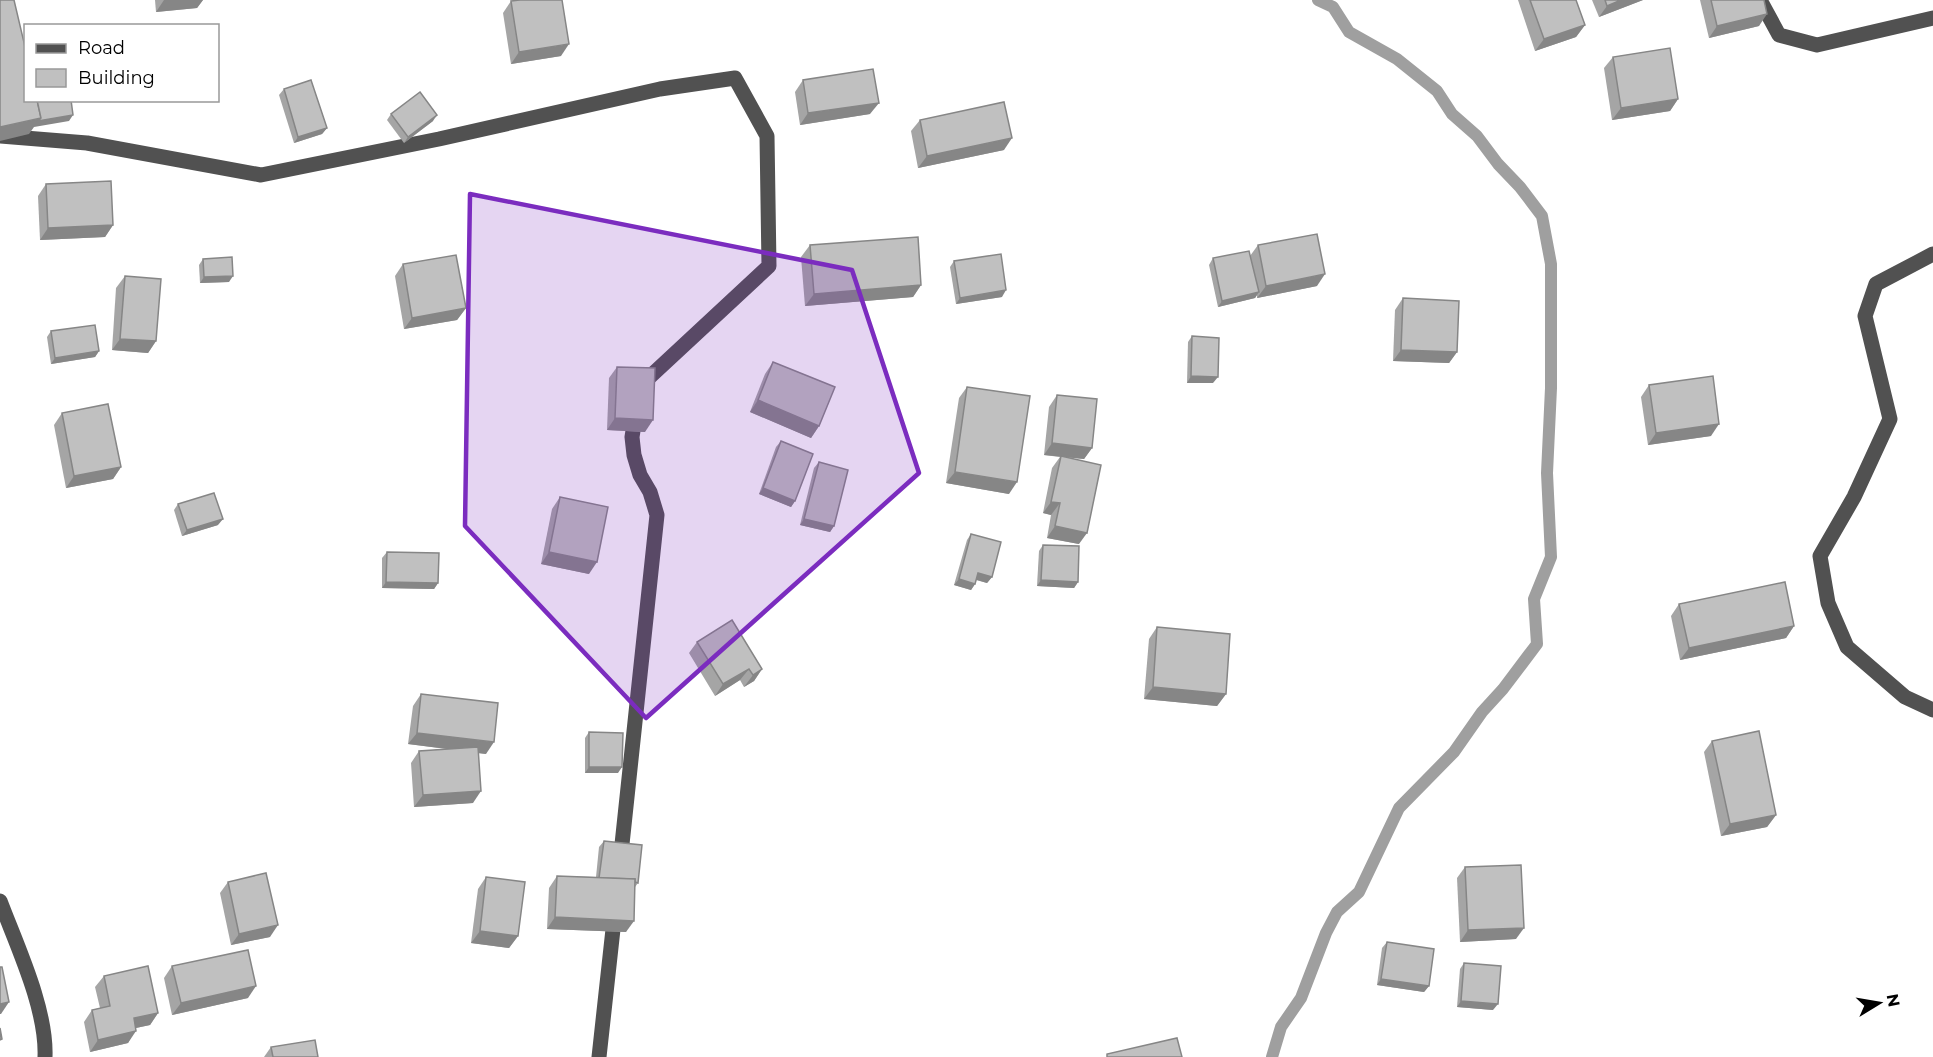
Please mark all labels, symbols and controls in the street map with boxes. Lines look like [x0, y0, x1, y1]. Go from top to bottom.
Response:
legend [24, 24, 219, 102]
text: Road [78, 37, 125, 59]
text: Building [78, 67, 155, 89]
north arrow [1849, 973, 1909, 1033]
text: N [1883, 992, 1904, 1008]

